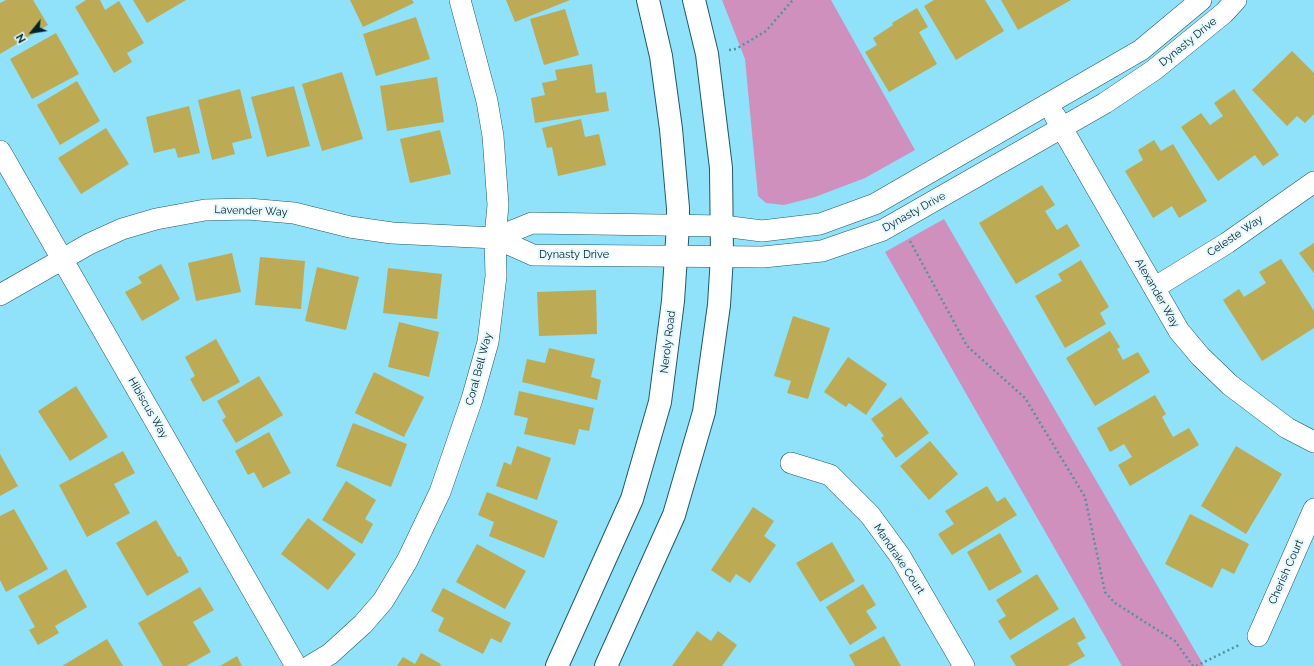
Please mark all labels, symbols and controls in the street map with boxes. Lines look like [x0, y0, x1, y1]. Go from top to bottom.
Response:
north arrow [12, 12, 52, 52]
street label: Dynasty Drive [1157, 15, 1219, 69]
text: N [13, 31, 29, 45]
street label: Dynasty Drive [880, 189, 948, 235]
street label: Lavender Way [214, 203, 288, 219]
street label: Celeste Way [1205, 213, 1265, 259]
street label: Dynasty Drive [539, 248, 609, 262]
street label: Alexander Way [1132, 256, 1182, 330]
street label: Neroly Road [658, 310, 678, 374]
street label: Coral Bell Way [463, 331, 495, 407]
street label: Hibiscus Way [125, 375, 171, 441]
street label: Mandrake Court [871, 521, 927, 597]
street label: Cherish Court [1266, 538, 1306, 606]

